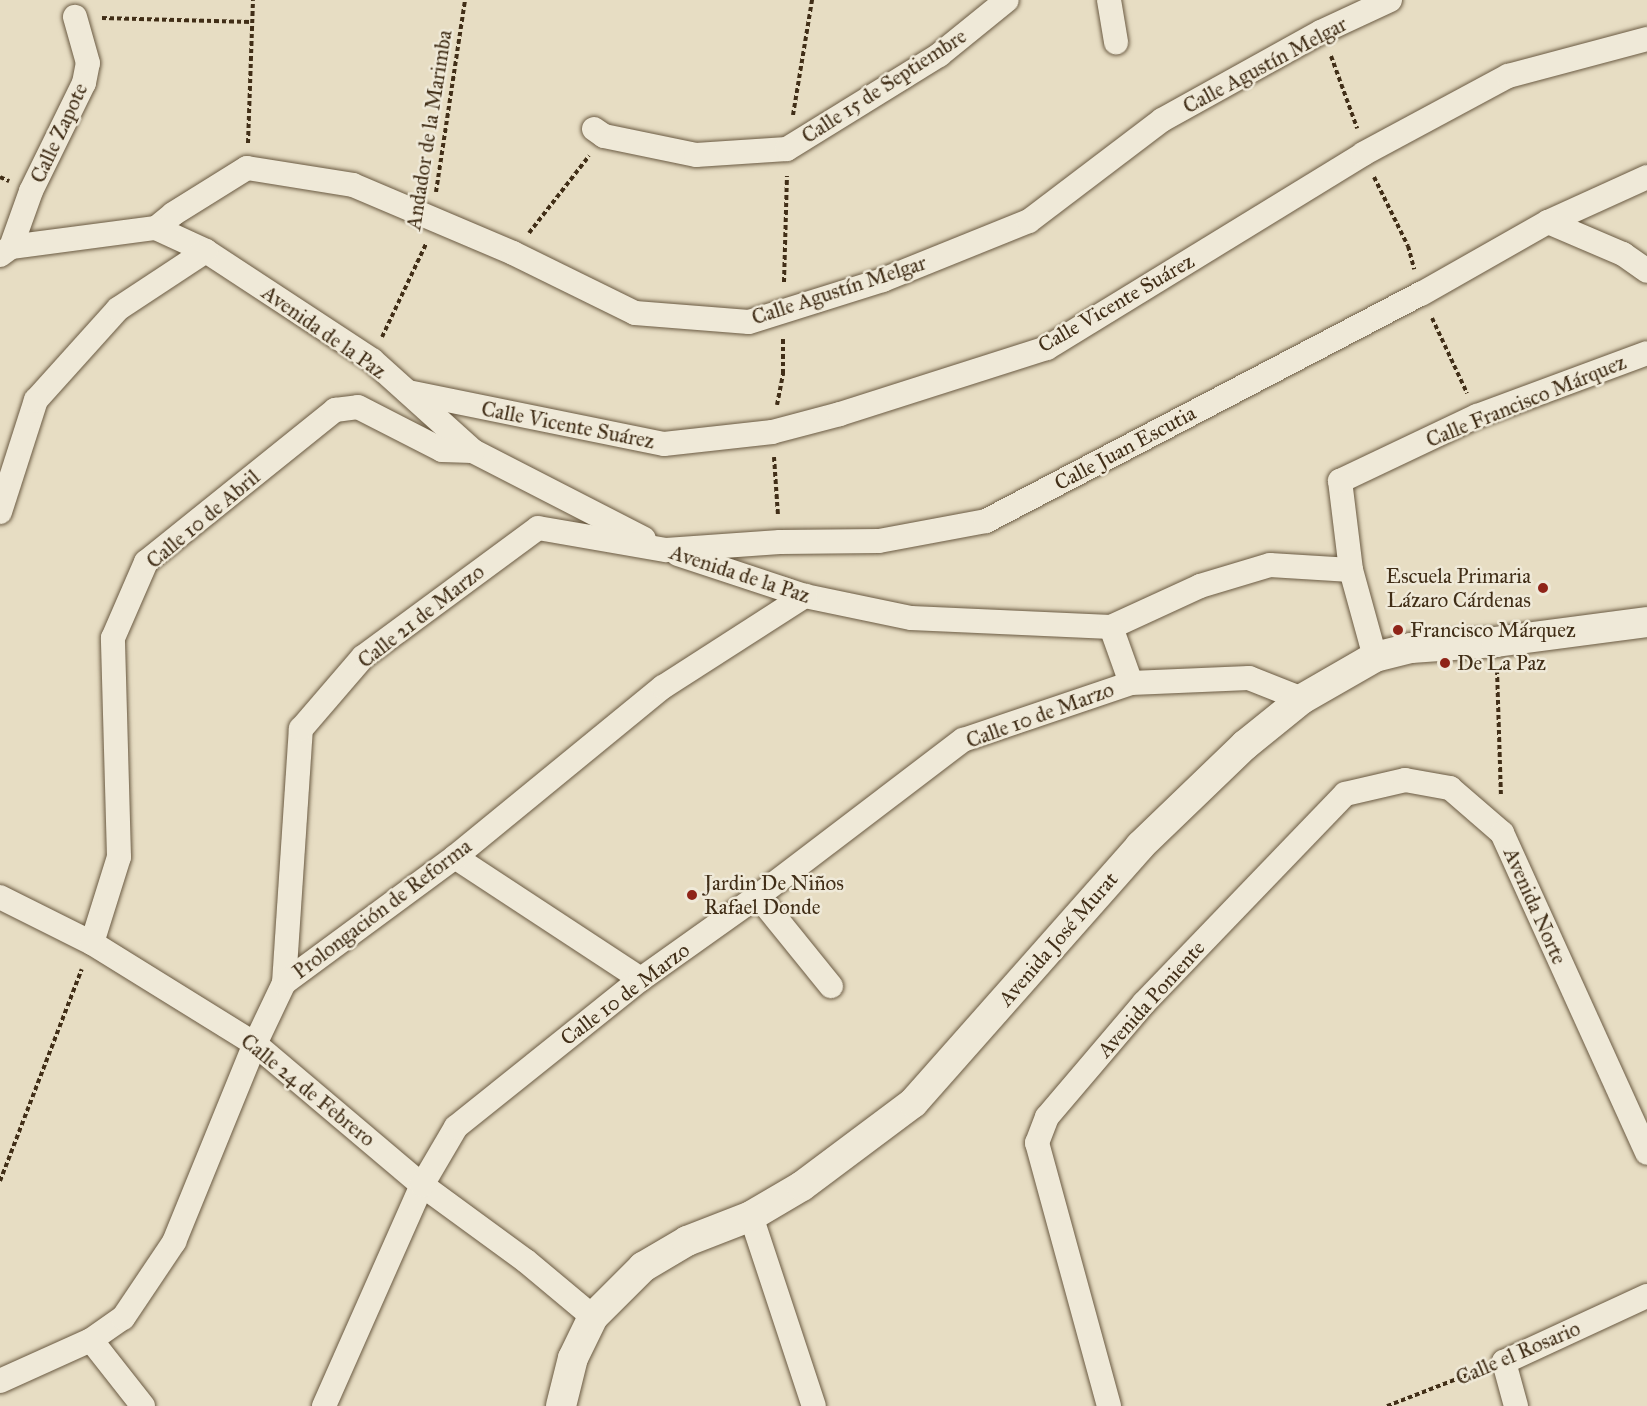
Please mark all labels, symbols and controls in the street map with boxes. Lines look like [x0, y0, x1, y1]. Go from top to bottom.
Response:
street label: Calle Agustín Melgar [1179, 11, 1351, 119]
street label: Calle 15 de Septiembre [797, 23, 971, 149]
street label: Andador de la Marimba [401, 28, 457, 232]
street label: Calle Zapote [25, 79, 93, 187]
street label: Calle Vicente Suárez [1034, 248, 1198, 358]
street label: Calle Agustín Melgar [748, 250, 930, 330]
street label: Avenida de la Paz [257, 280, 391, 384]
street label: Calle Francisco Márquez [1422, 349, 1630, 453]
street label: Calle Vicente Suárez [479, 396, 657, 454]
street label: Calle Juan Escutia [1050, 400, 1200, 496]
street label: Calle 10 de Abril [141, 464, 265, 574]
street label: Avenida de la Paz [667, 539, 813, 609]
street label: Calle 21 de Marzo [353, 559, 489, 673]
place label: Escuela Primaria Lázaro Cárdenas [1386, 563, 1531, 613]
marker: Escuela Primaria Lázaro Cárdenas [1536, 581, 1550, 595]
place label: Francisco Márquez [1410, 617, 1576, 643]
marker: Francisco Márquez [1391, 623, 1405, 637]
place label: De La Paz [1457, 650, 1546, 676]
marker: De La Paz [1438, 656, 1452, 670]
street label: Calle 10 de Marzo [963, 677, 1117, 753]
street label: Prolongación de Reforma [288, 834, 476, 984]
street label: Avenida Norte [1498, 844, 1572, 968]
street label: Avenida José Murat [993, 867, 1123, 1011]
place label: Jardin De Niños Rafael Donde [704, 870, 844, 920]
marker: Jardin De Niños Rafael Donde [685, 888, 699, 902]
street label: Avenida Poniente [1092, 935, 1210, 1063]
street label: Calle 10 de Marzo [555, 937, 695, 1051]
street label: Calle 24 de Febrero [236, 1028, 380, 1152]
street label: Calle el Rosario [1452, 1315, 1584, 1391]

